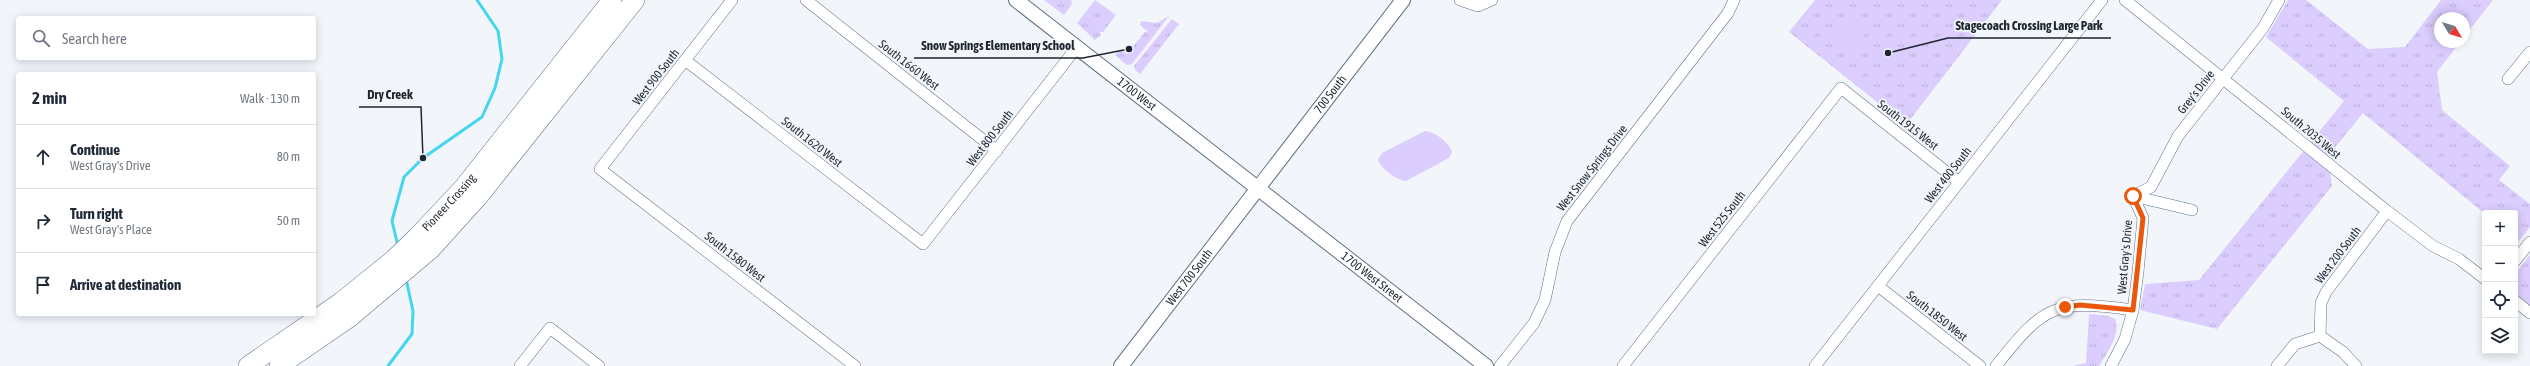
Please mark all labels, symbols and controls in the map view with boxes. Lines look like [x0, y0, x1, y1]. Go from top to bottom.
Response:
north arrow [2434, 12, 2470, 48]
callout: Stagecoach Crossing Large Park [1948, 13, 2111, 38]
search box [16, 16, 316, 60]
text: Stagecoach Crossing Large Park [1955, 18, 2103, 33]
icon: search [30, 27, 52, 49]
text: Search here [62, 30, 127, 47]
callout: Snow Springs Elementary School [914, 33, 1083, 58]
street label: South 1660 West [876, 37, 943, 93]
text: Snow Springs Elementary School [921, 38, 1075, 53]
street label: West 900 South [630, 46, 682, 108]
street label: Grey's Drive [2175, 67, 2217, 117]
street label: 700 South [1311, 72, 1349, 116]
street label: 1700 West [1114, 74, 1159, 114]
callout: Dry Creek [359, 82, 421, 107]
text: Dry Creek [367, 87, 413, 102]
text: 2 min [32, 88, 67, 108]
text: Walk · 130 m [240, 91, 300, 106]
street label: South 1915 West [1875, 97, 1942, 153]
street label: South 2035 West [2279, 104, 2344, 162]
street label: West 800 South [964, 107, 1016, 169]
street label: South 1620 West [779, 114, 846, 170]
street label: West Snow Springs Drive [1554, 122, 1630, 214]
text: Continue [70, 141, 120, 158]
street label: West 400 South [1922, 144, 1974, 206]
icon: ahead [32, 146, 54, 168]
text: 80 m [277, 149, 300, 164]
text: West Gray's Drive [70, 158, 151, 173]
street label: Pioneer Crossing [419, 170, 479, 234]
route start [2124, 187, 2142, 205]
street label: West 525 South [1696, 188, 1748, 250]
text: Turn right [70, 205, 123, 222]
icon: right [32, 210, 54, 232]
map controls [2482, 210, 2518, 354]
button: + [2482, 210, 2518, 246]
text: 50 m [277, 213, 300, 228]
street label: West Gray's Drive [2115, 219, 2135, 295]
text: West Gray's Place [70, 222, 152, 237]
street label: West 200 South [2312, 224, 2364, 286]
street label: South 1580 West [702, 229, 769, 285]
street label: West 700 South [1163, 246, 1216, 308]
button: − [2482, 246, 2518, 282]
street label: 1700 West Street [1338, 249, 1406, 306]
icon: arrive [32, 274, 54, 296]
text: Arrive at destination [70, 276, 181, 293]
button: locate [2482, 282, 2518, 318]
street label: South 1850 West [1904, 288, 1971, 344]
route end [2056, 298, 2074, 316]
button: layers [2482, 318, 2518, 354]

